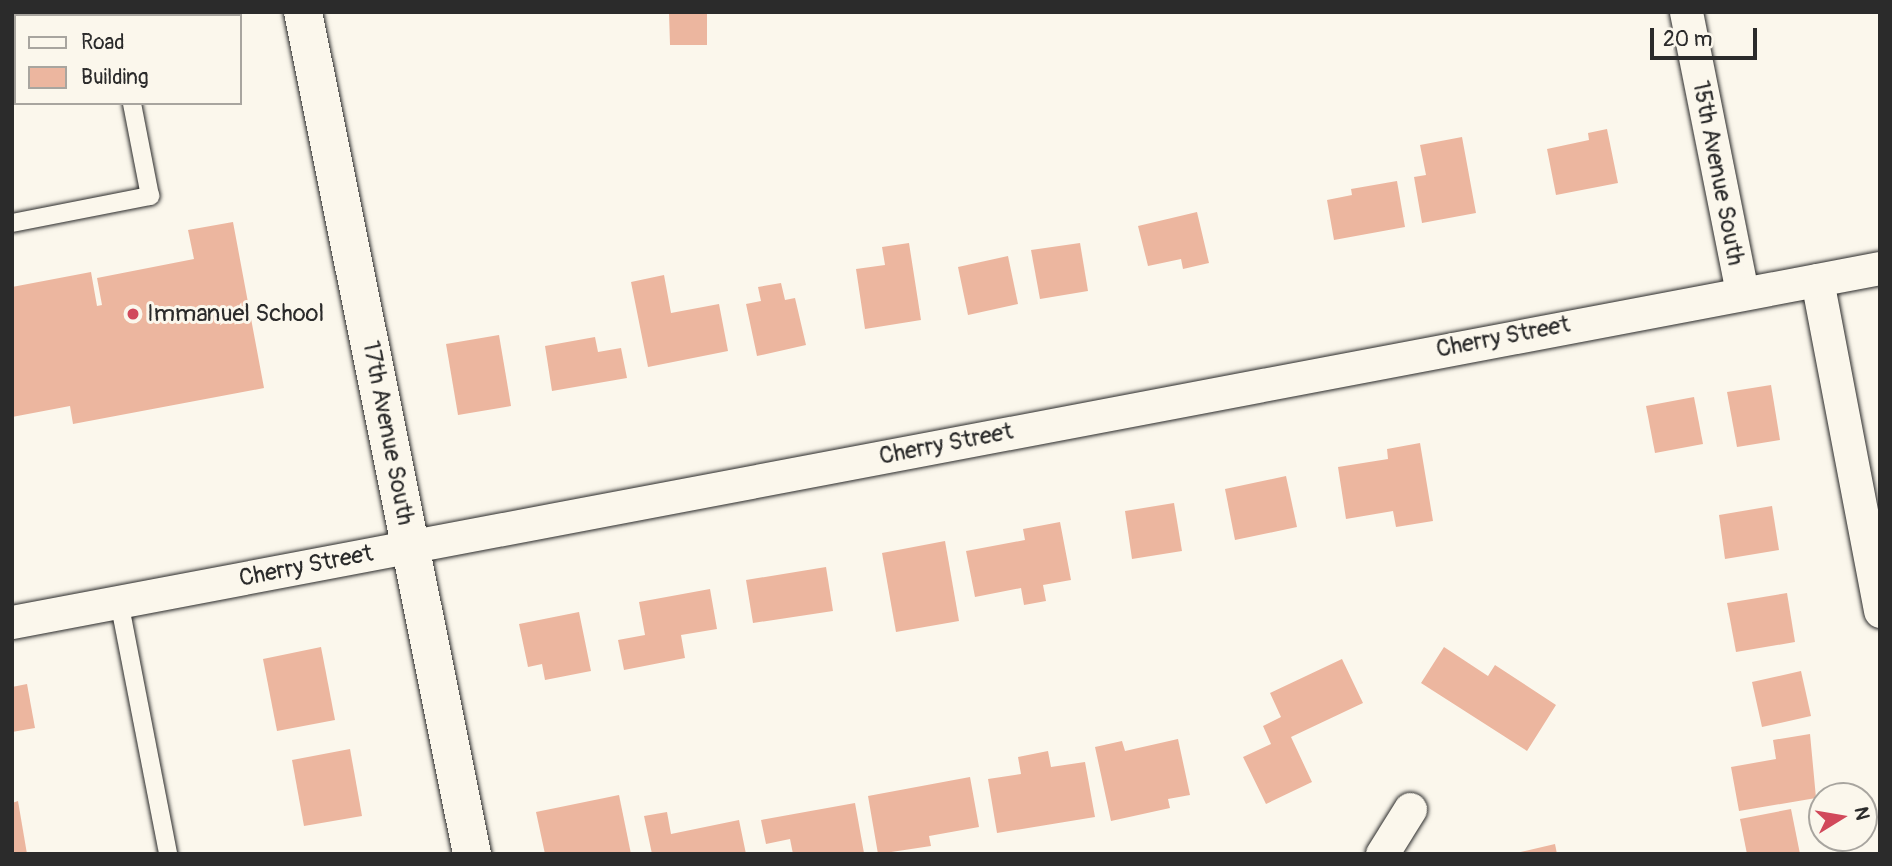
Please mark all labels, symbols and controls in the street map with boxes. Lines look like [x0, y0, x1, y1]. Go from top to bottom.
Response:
legend [14, 14, 242, 105]
scale bar [1654, 14, 1761, 58]
text: 20 m [1663, 26, 1712, 53]
text: Road [81, 29, 125, 56]
text: Building [81, 64, 148, 91]
street label: 15th Avenue South [1686, 78, 1750, 268]
place label: Immanuel School [147, 300, 324, 328]
marker: Immanuel School [125, 306, 141, 322]
street label: Cherry Street [1434, 310, 1572, 364]
street label: 17th Avenue South [356, 338, 420, 528]
street label: Cherry Street [877, 417, 1015, 471]
street label: Cherry Street [237, 539, 375, 593]
north arrow [1808, 782, 1878, 852]
text: N [1849, 805, 1875, 822]

